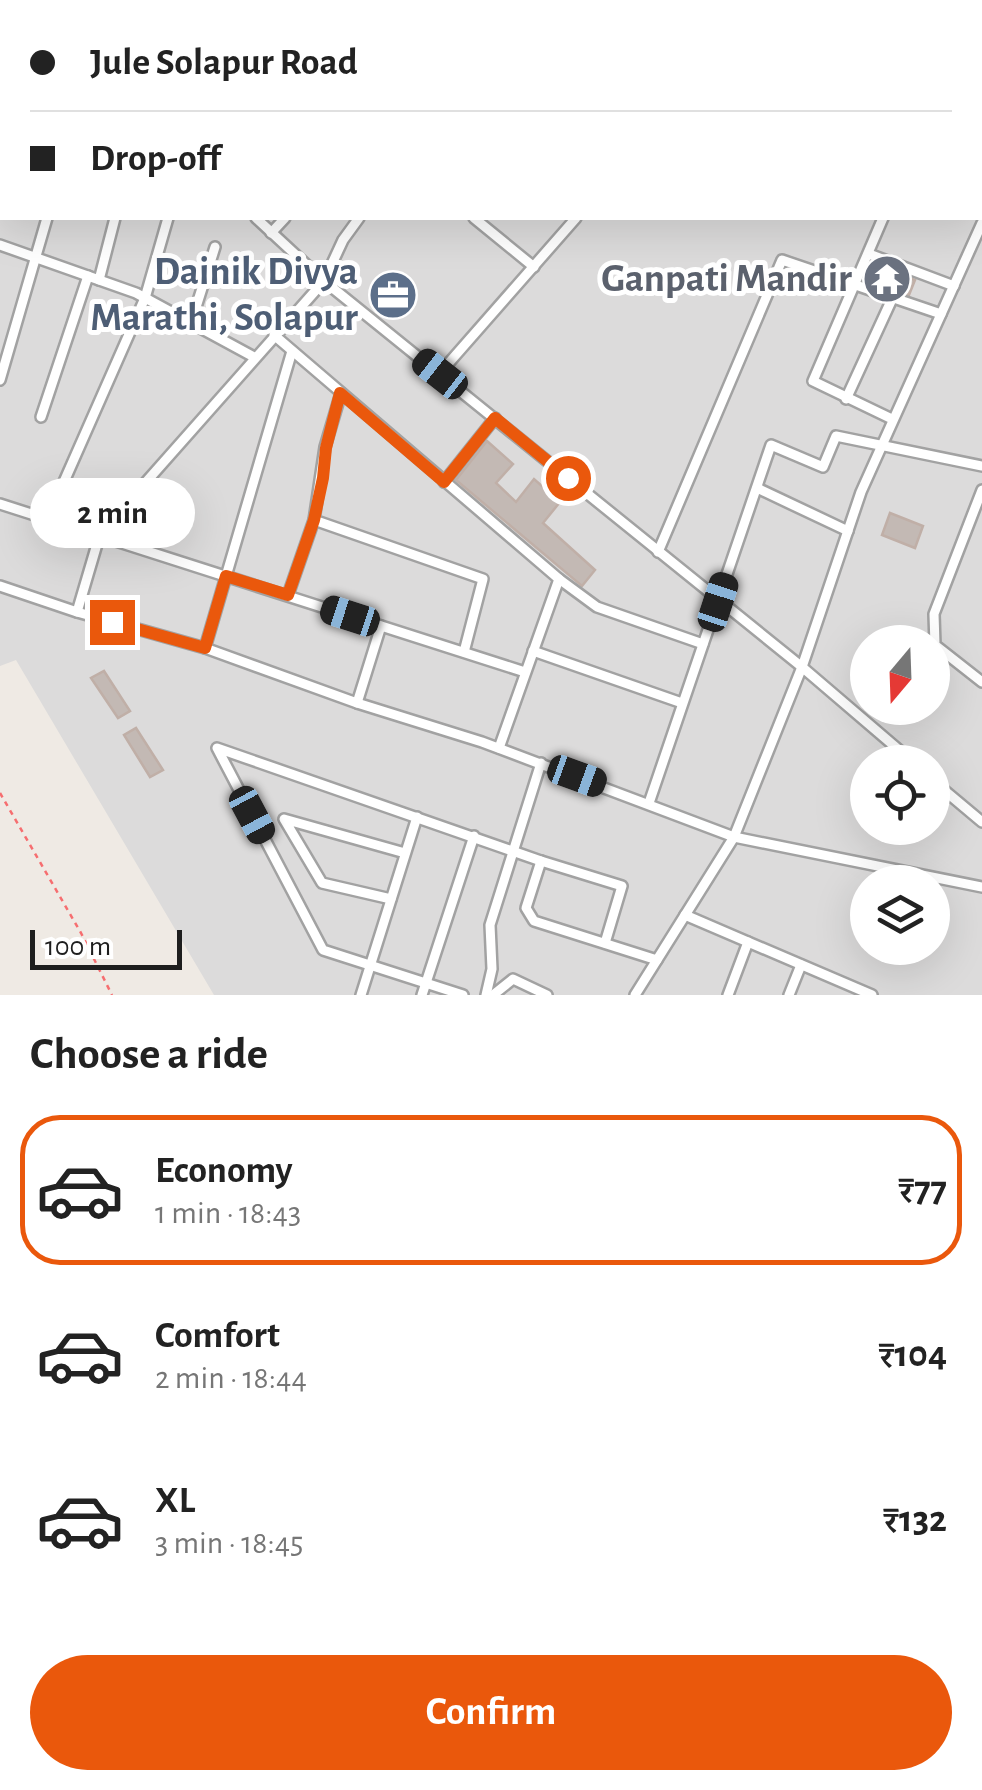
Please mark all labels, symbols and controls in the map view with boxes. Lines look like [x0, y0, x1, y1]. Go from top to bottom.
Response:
text: Jule Solapur Road [90, 44, 358, 82]
text: Drop-off [90, 140, 221, 178]
place label: Dainik Divya Marathi, Solapur [90, 252, 358, 338]
temple icon: Ganpati Mandir [861, 253, 913, 305]
place label: Ganpati Mandir [601, 259, 852, 299]
office icon: Dainik Divya Marathi, Solapur [367, 269, 419, 321]
car [407, 344, 473, 404]
route start [546, 456, 591, 501]
callout: 2 min [29, 477, 194, 547]
text: 2 min [77, 497, 148, 529]
car [694, 569, 742, 635]
car [317, 592, 383, 640]
route end [90, 600, 135, 645]
north arrow [850, 625, 950, 725]
map controls [850, 625, 950, 965]
button: locate [850, 745, 950, 845]
car [544, 752, 610, 800]
car [225, 781, 279, 849]
button: layers [850, 865, 950, 965]
scale bar [30, 925, 182, 970]
text: 100 m [45, 933, 111, 961]
text: Choose a ride [30, 1032, 268, 1077]
icon: car [35, 1145, 125, 1235]
text: Economy [155, 1152, 293, 1190]
text: ₹77 [898, 1171, 947, 1209]
text: 1 min · 18:43 [155, 1197, 301, 1229]
icon: car [35, 1310, 125, 1400]
text: Comfort [155, 1317, 280, 1355]
text: ₹104 [878, 1336, 947, 1374]
text: 2 min · 18:44 [155, 1362, 307, 1394]
icon: car [35, 1475, 125, 1565]
text: XL [155, 1482, 195, 1520]
text: ₹132 [883, 1501, 947, 1539]
text: 3 min · 18:45 [155, 1527, 303, 1559]
button: Confirm [30, 1655, 952, 1770]

